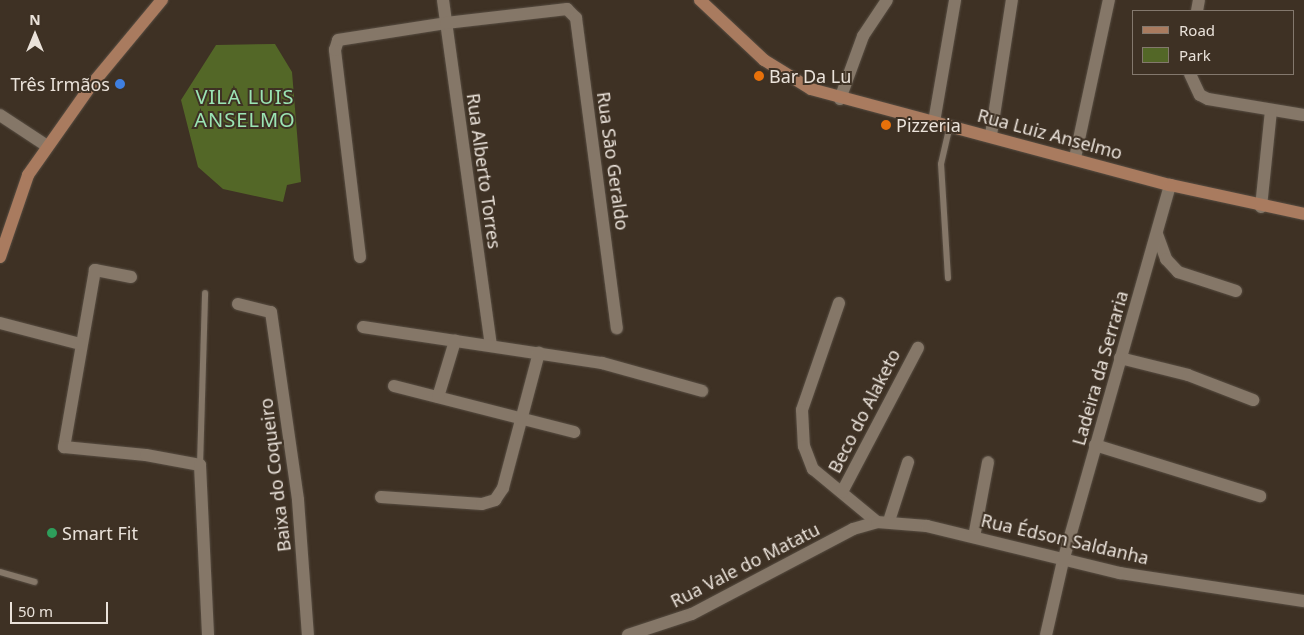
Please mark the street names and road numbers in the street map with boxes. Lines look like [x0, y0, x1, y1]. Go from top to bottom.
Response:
street label: Rua Sāo Geraldo [593, 90, 633, 232]
street label: Rua Alberto Torres [462, 92, 506, 250]
street label: Rua Luiz Anselmo [975, 104, 1125, 164]
street label: Ladeira da Serraria [1068, 288, 1132, 448]
street label: Beco do Alaketo [823, 345, 905, 477]
street label: Baixa do Coqueiro [255, 397, 295, 553]
street label: Rua Édson Saldanha [979, 509, 1151, 569]
street label: Rua Vale do Matatu [667, 518, 823, 612]

